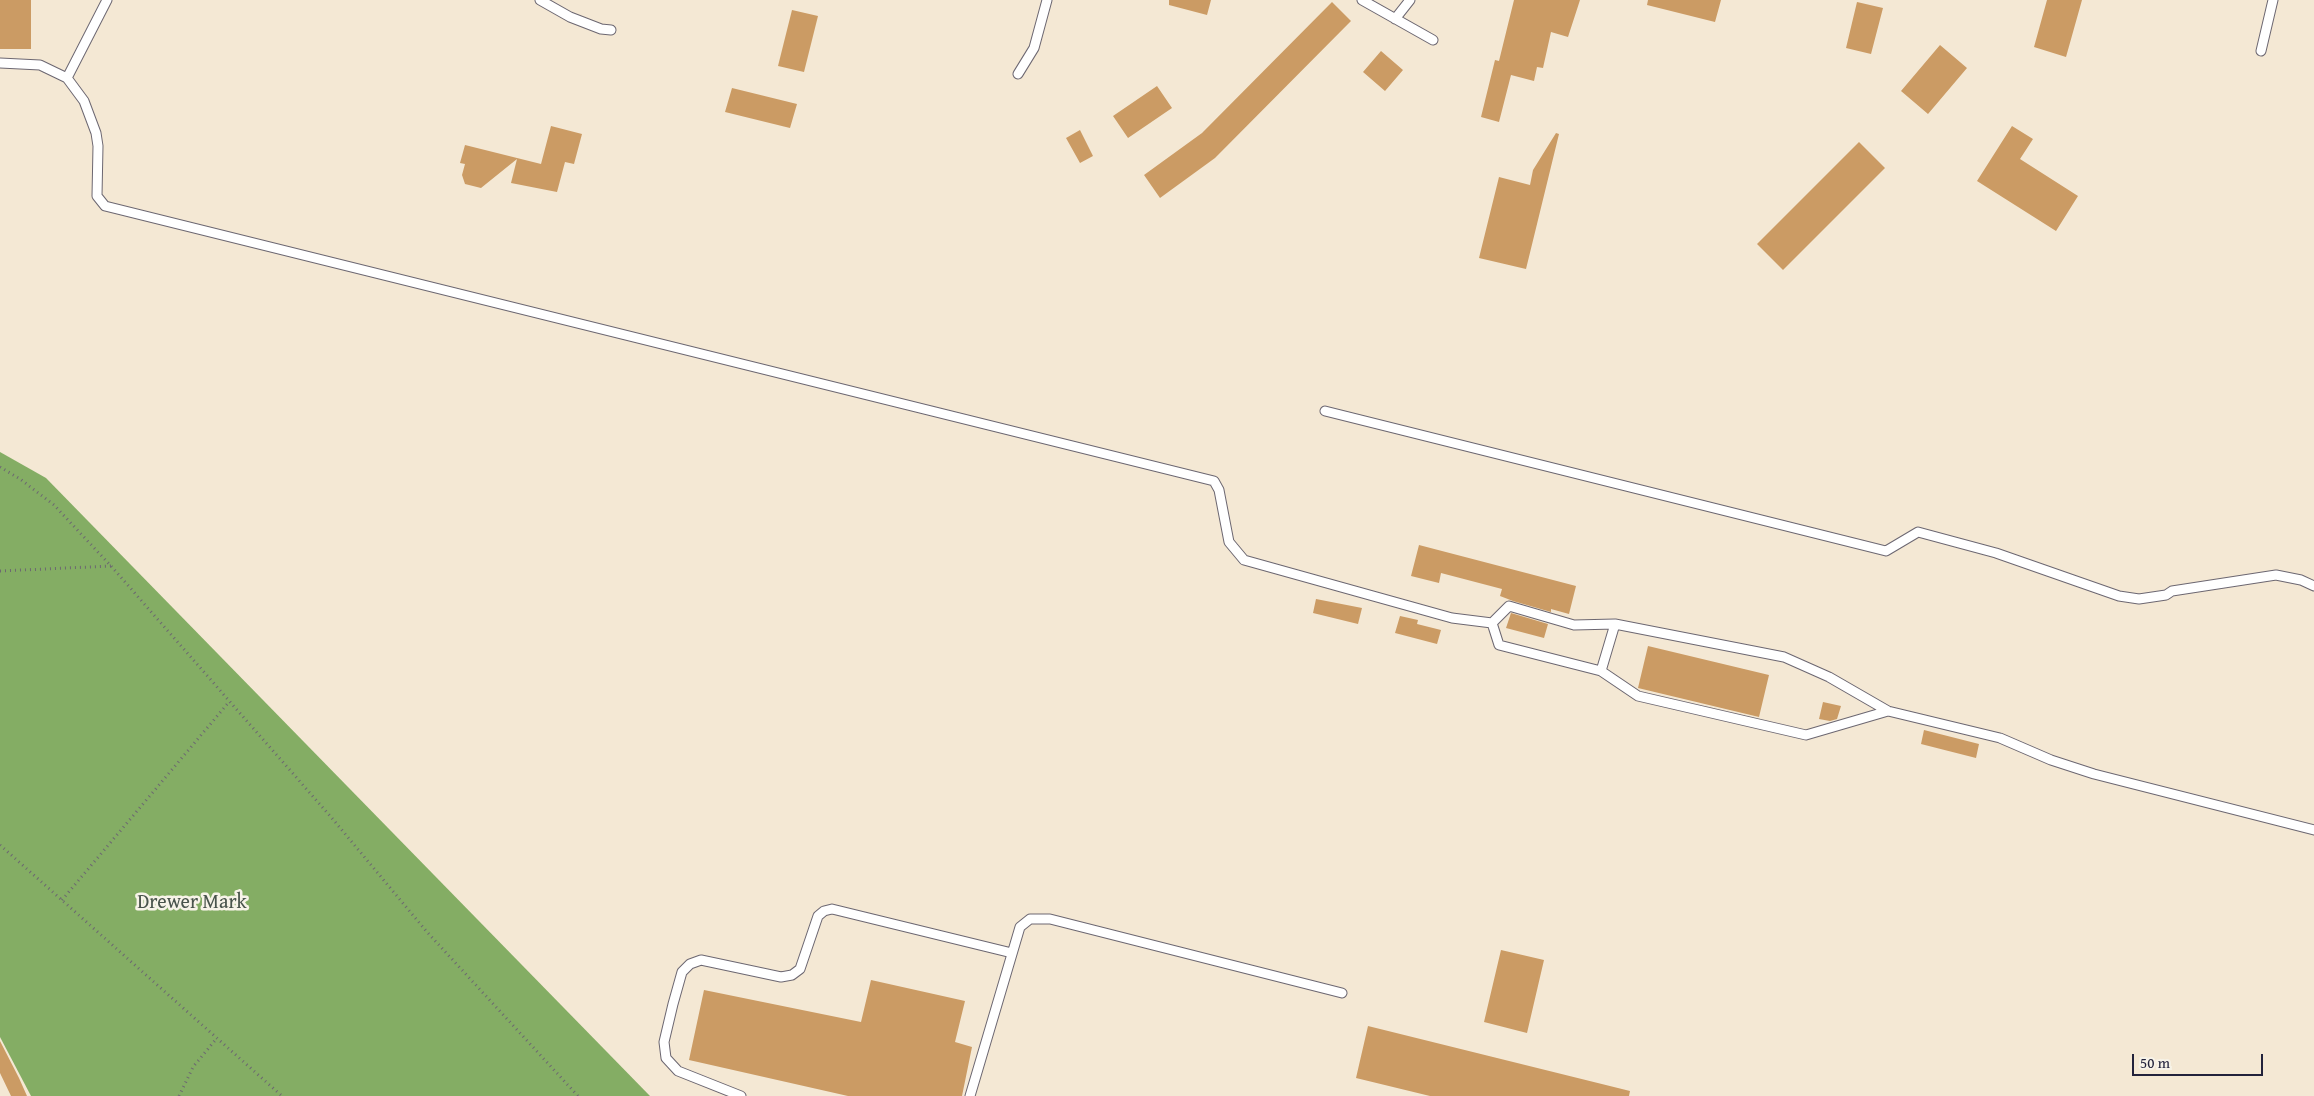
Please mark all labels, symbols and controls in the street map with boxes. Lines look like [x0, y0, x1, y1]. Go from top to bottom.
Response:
park label: Drewer Mark [137, 891, 247, 915]
scale bar [2134, 1044, 2265, 1076]
text: 50 m [2140, 1052, 2170, 1073]

